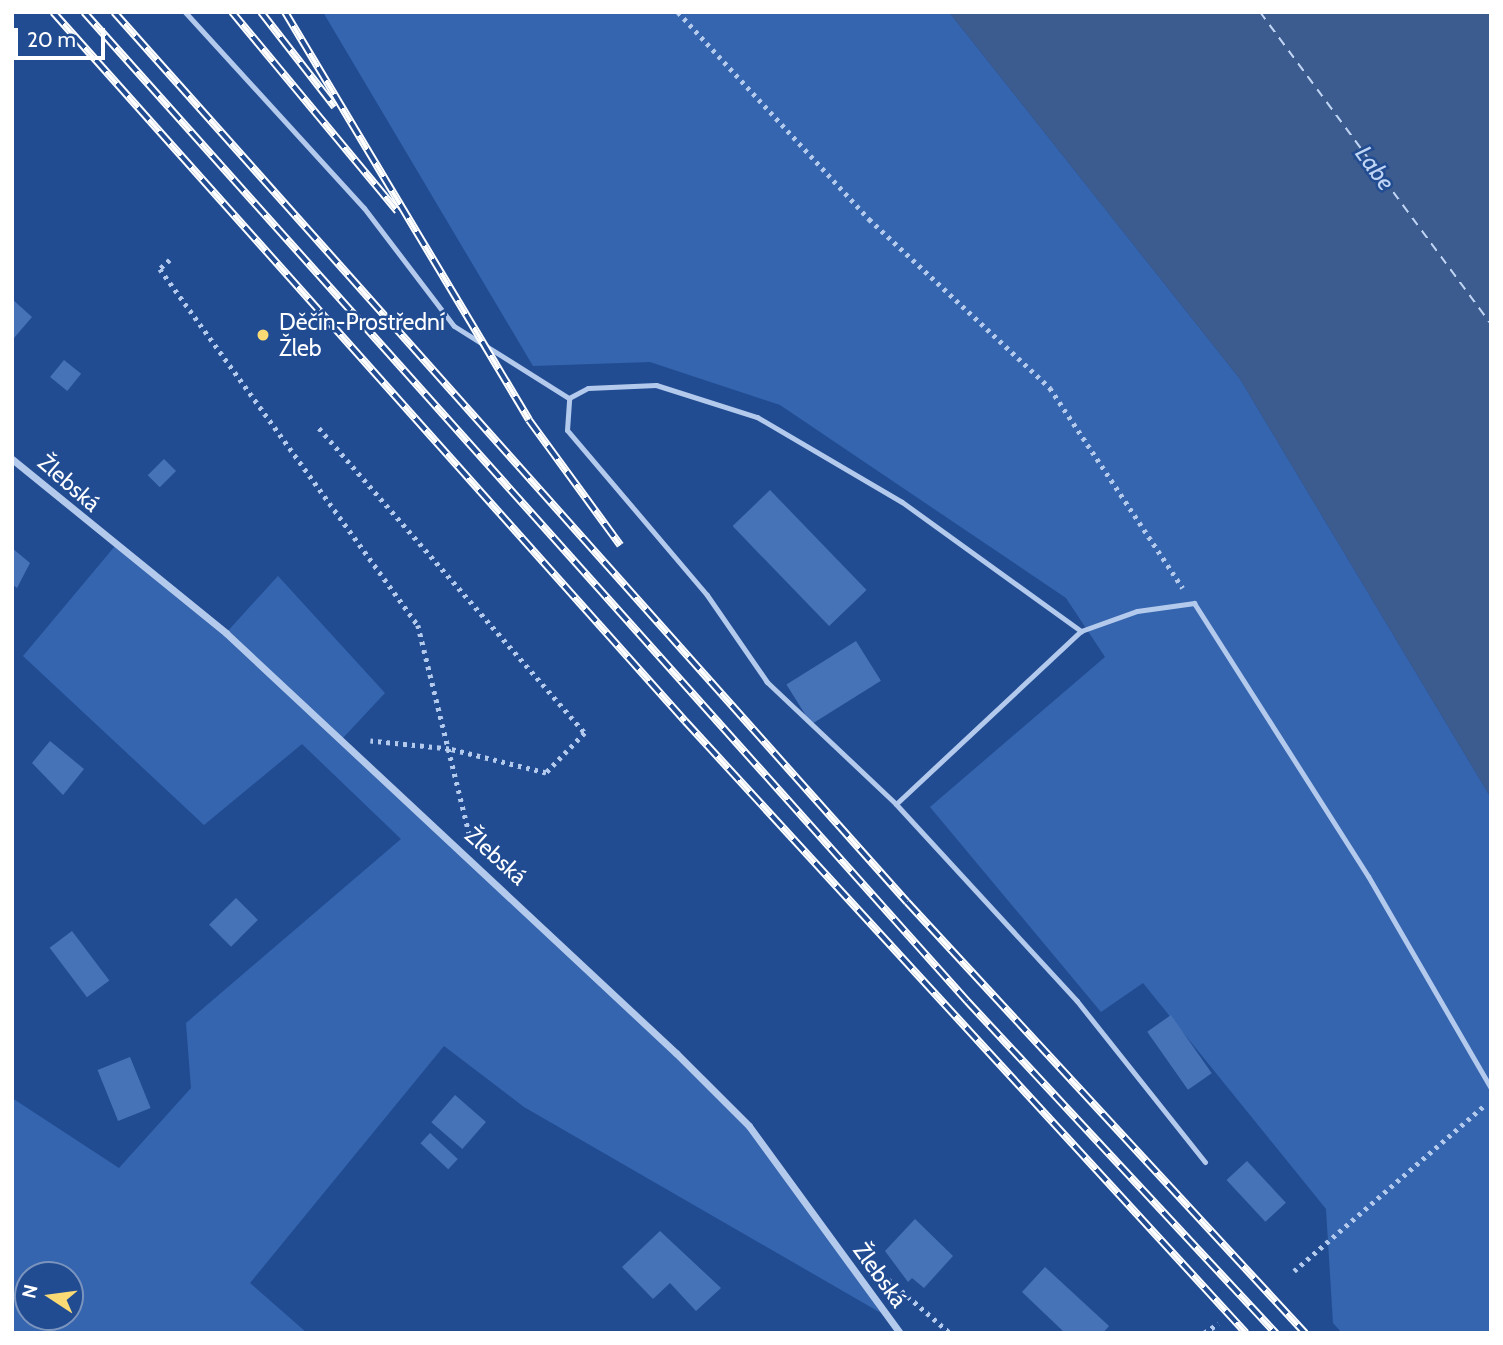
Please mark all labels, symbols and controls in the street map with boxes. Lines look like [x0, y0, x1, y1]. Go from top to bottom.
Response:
scale bar [18, 14, 108, 58]
text: 20 m [27, 27, 76, 52]
water label: Labe [1349, 140, 1401, 196]
place label: Děčín-Prostřední Žleb [279, 308, 445, 362]
marker: Děčín-Prostřední Žleb [253, 325, 273, 345]
street label: Žlebská [32, 449, 106, 517]
street label: Žlebská [460, 821, 532, 891]
street label: Žlebská [847, 1237, 913, 1313]
north arrow [14, 1261, 84, 1331]
text: N [17, 1282, 43, 1301]

